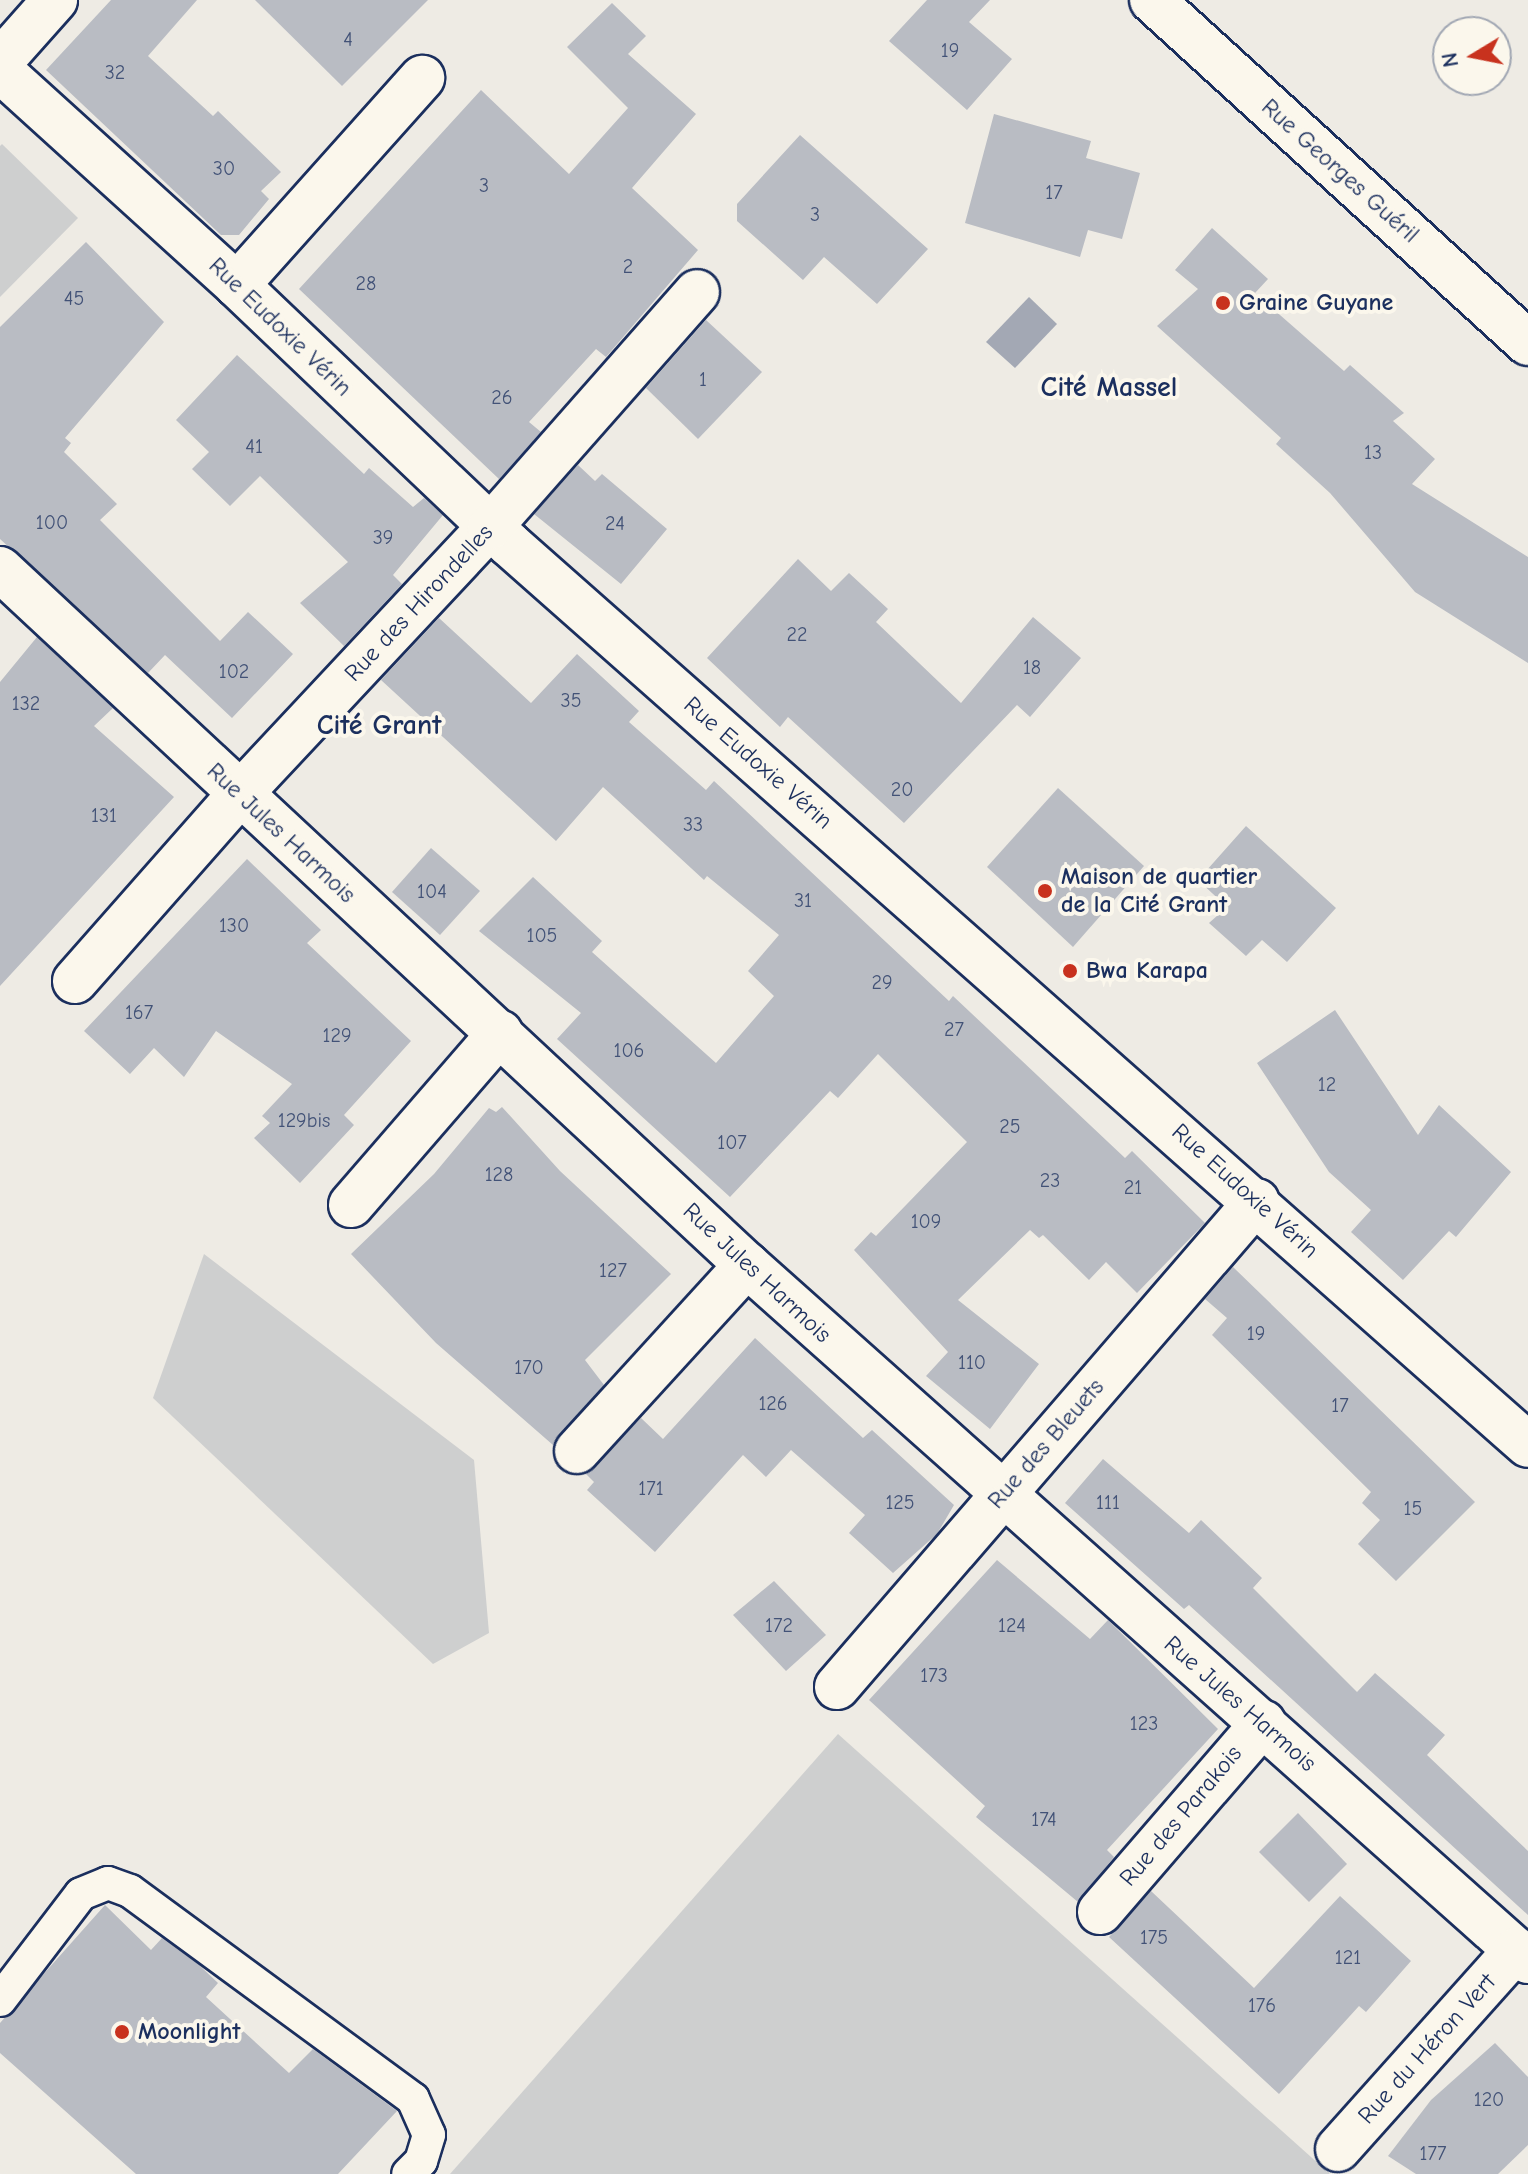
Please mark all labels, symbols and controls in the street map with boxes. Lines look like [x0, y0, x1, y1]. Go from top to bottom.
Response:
north arrow [1432, 16, 1512, 96]
house number: 4 [343, 27, 353, 51]
house number: 19 [941, 38, 959, 62]
text: N [1436, 50, 1464, 69]
house number: 32 [105, 60, 125, 84]
street label: Rue Georges Guéril [1255, 93, 1425, 249]
house number: 30 [213, 156, 235, 180]
house number: 3 [479, 173, 489, 197]
house number: 17 [1045, 180, 1063, 204]
house number: 3 [810, 202, 820, 226]
street label: Rue Eudoxie Vérin [203, 252, 357, 402]
house number: 2 [623, 254, 633, 278]
house number: 28 [356, 271, 376, 295]
house number: 45 [64, 286, 84, 310]
place label: Graine Guyane [1239, 289, 1393, 317]
marker: Graine Guyane [1214, 294, 1232, 312]
house number: 1 [699, 367, 707, 391]
district label: Cité Massel [1041, 370, 1177, 404]
house number: 26 [491, 385, 513, 409]
house number: 41 [245, 434, 263, 458]
house number: 13 [1364, 440, 1382, 464]
house number: 100 [36, 510, 68, 534]
house number: 24 [605, 511, 625, 535]
street label: Rue des Hirondelles [339, 518, 499, 688]
house number: 39 [373, 525, 393, 549]
house number: 22 [787, 622, 807, 646]
house number: 18 [1023, 655, 1041, 679]
house number: 102 [219, 659, 249, 683]
house number: 35 [561, 688, 581, 712]
house number: 132 [12, 691, 40, 715]
street label: Rue Eudoxie Vérin [678, 691, 838, 835]
district label: Cité Grant [317, 708, 441, 742]
street label: Rue Jules Harmois [201, 757, 361, 909]
house number: 20 [891, 777, 913, 801]
house number: 131 [91, 803, 117, 827]
house number: 33 [683, 812, 703, 836]
place label: Maison de quartier de la Cité Grant [1061, 863, 1257, 919]
house number: 104 [417, 879, 447, 903]
marker: Maison de quartier de la Cité Grant [1036, 882, 1054, 900]
house number: 31 [794, 888, 812, 912]
house number: 130 [219, 913, 249, 937]
house number: 105 [527, 923, 557, 947]
place label: Bwa Karapa [1086, 957, 1208, 985]
marker: Bwa Karapa [1061, 962, 1079, 980]
house number: 29 [871, 970, 893, 994]
house number: 167 [125, 1000, 153, 1024]
house number: 27 [944, 1017, 964, 1041]
house number: 129 [323, 1023, 351, 1047]
house number: 106 [614, 1038, 644, 1062]
house number: 12 [1318, 1072, 1336, 1096]
house number: 129bis [278, 1108, 330, 1132]
house number: 25 [999, 1114, 1021, 1138]
street label: Rue Eudoxie Vérin [1166, 1118, 1324, 1264]
house number: 107 [717, 1130, 747, 1154]
house number: 128 [485, 1162, 513, 1186]
house number: 23 [1040, 1168, 1060, 1192]
house number: 21 [1124, 1175, 1142, 1199]
street label: Rue Jules Harmois [677, 1197, 837, 1349]
house number: 109 [911, 1209, 941, 1233]
house number: 127 [599, 1258, 627, 1282]
house number: 19 [1247, 1321, 1265, 1345]
house number: 110 [958, 1350, 986, 1374]
house number: 170 [514, 1355, 544, 1379]
street label: Rue des Bleuets [982, 1373, 1110, 1515]
house number: 126 [758, 1391, 788, 1415]
house number: 17 [1331, 1393, 1349, 1417]
house number: 171 [638, 1476, 664, 1500]
house number: 125 [885, 1490, 915, 1514]
house number: 111 [1096, 1490, 1120, 1514]
house number: 15 [1404, 1496, 1422, 1520]
house number: 172 [765, 1613, 793, 1637]
house number: 124 [998, 1613, 1026, 1637]
street label: Rue Jules Harmois [1158, 1630, 1322, 1778]
house number: 173 [920, 1663, 948, 1687]
house number: 123 [1130, 1711, 1158, 1735]
street label: Rue des Parakois [1114, 1740, 1248, 1892]
house number: 174 [1031, 1807, 1057, 1831]
house number: 175 [1140, 1925, 1168, 1949]
house number: 121 [1335, 1945, 1361, 1969]
street label: Rue du Héron Vert [1352, 1968, 1502, 2130]
house number: 176 [1248, 1993, 1276, 2017]
place label: Moonlight [138, 2018, 240, 2046]
marker: Moonlight [113, 2023, 131, 2041]
house number: 120 [1474, 2087, 1504, 2111]
house number: 177 [1420, 2141, 1446, 2165]

